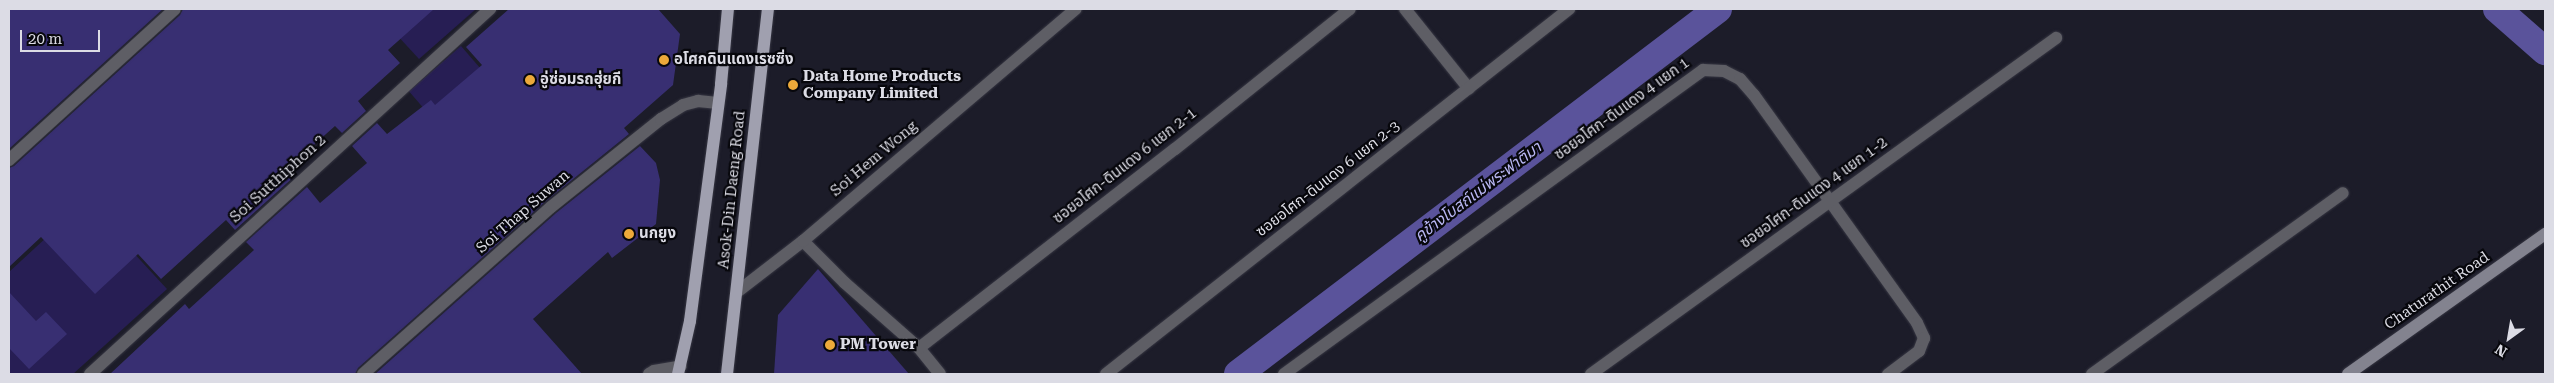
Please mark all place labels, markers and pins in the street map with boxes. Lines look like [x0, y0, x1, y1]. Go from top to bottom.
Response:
place label: อโศกดินแดงเรซซิ่ง [674, 51, 793, 69]
marker: อโศกดินแดงเรซซิ่ง [658, 54, 670, 66]
place label: Data Home Products Company Limited [803, 67, 961, 102]
place label: อู่ซ่อมรถฮุ่ยกี [540, 71, 621, 89]
marker: อู่ซ่อมรถฮุ่ยกี [524, 74, 536, 86]
marker: Data Home Products Company Limited [787, 79, 799, 91]
place label: นกยูง [639, 225, 676, 243]
marker: นกยูง [623, 228, 635, 240]
place label: PM Tower [840, 336, 916, 354]
marker: PM Tower [824, 339, 836, 351]

